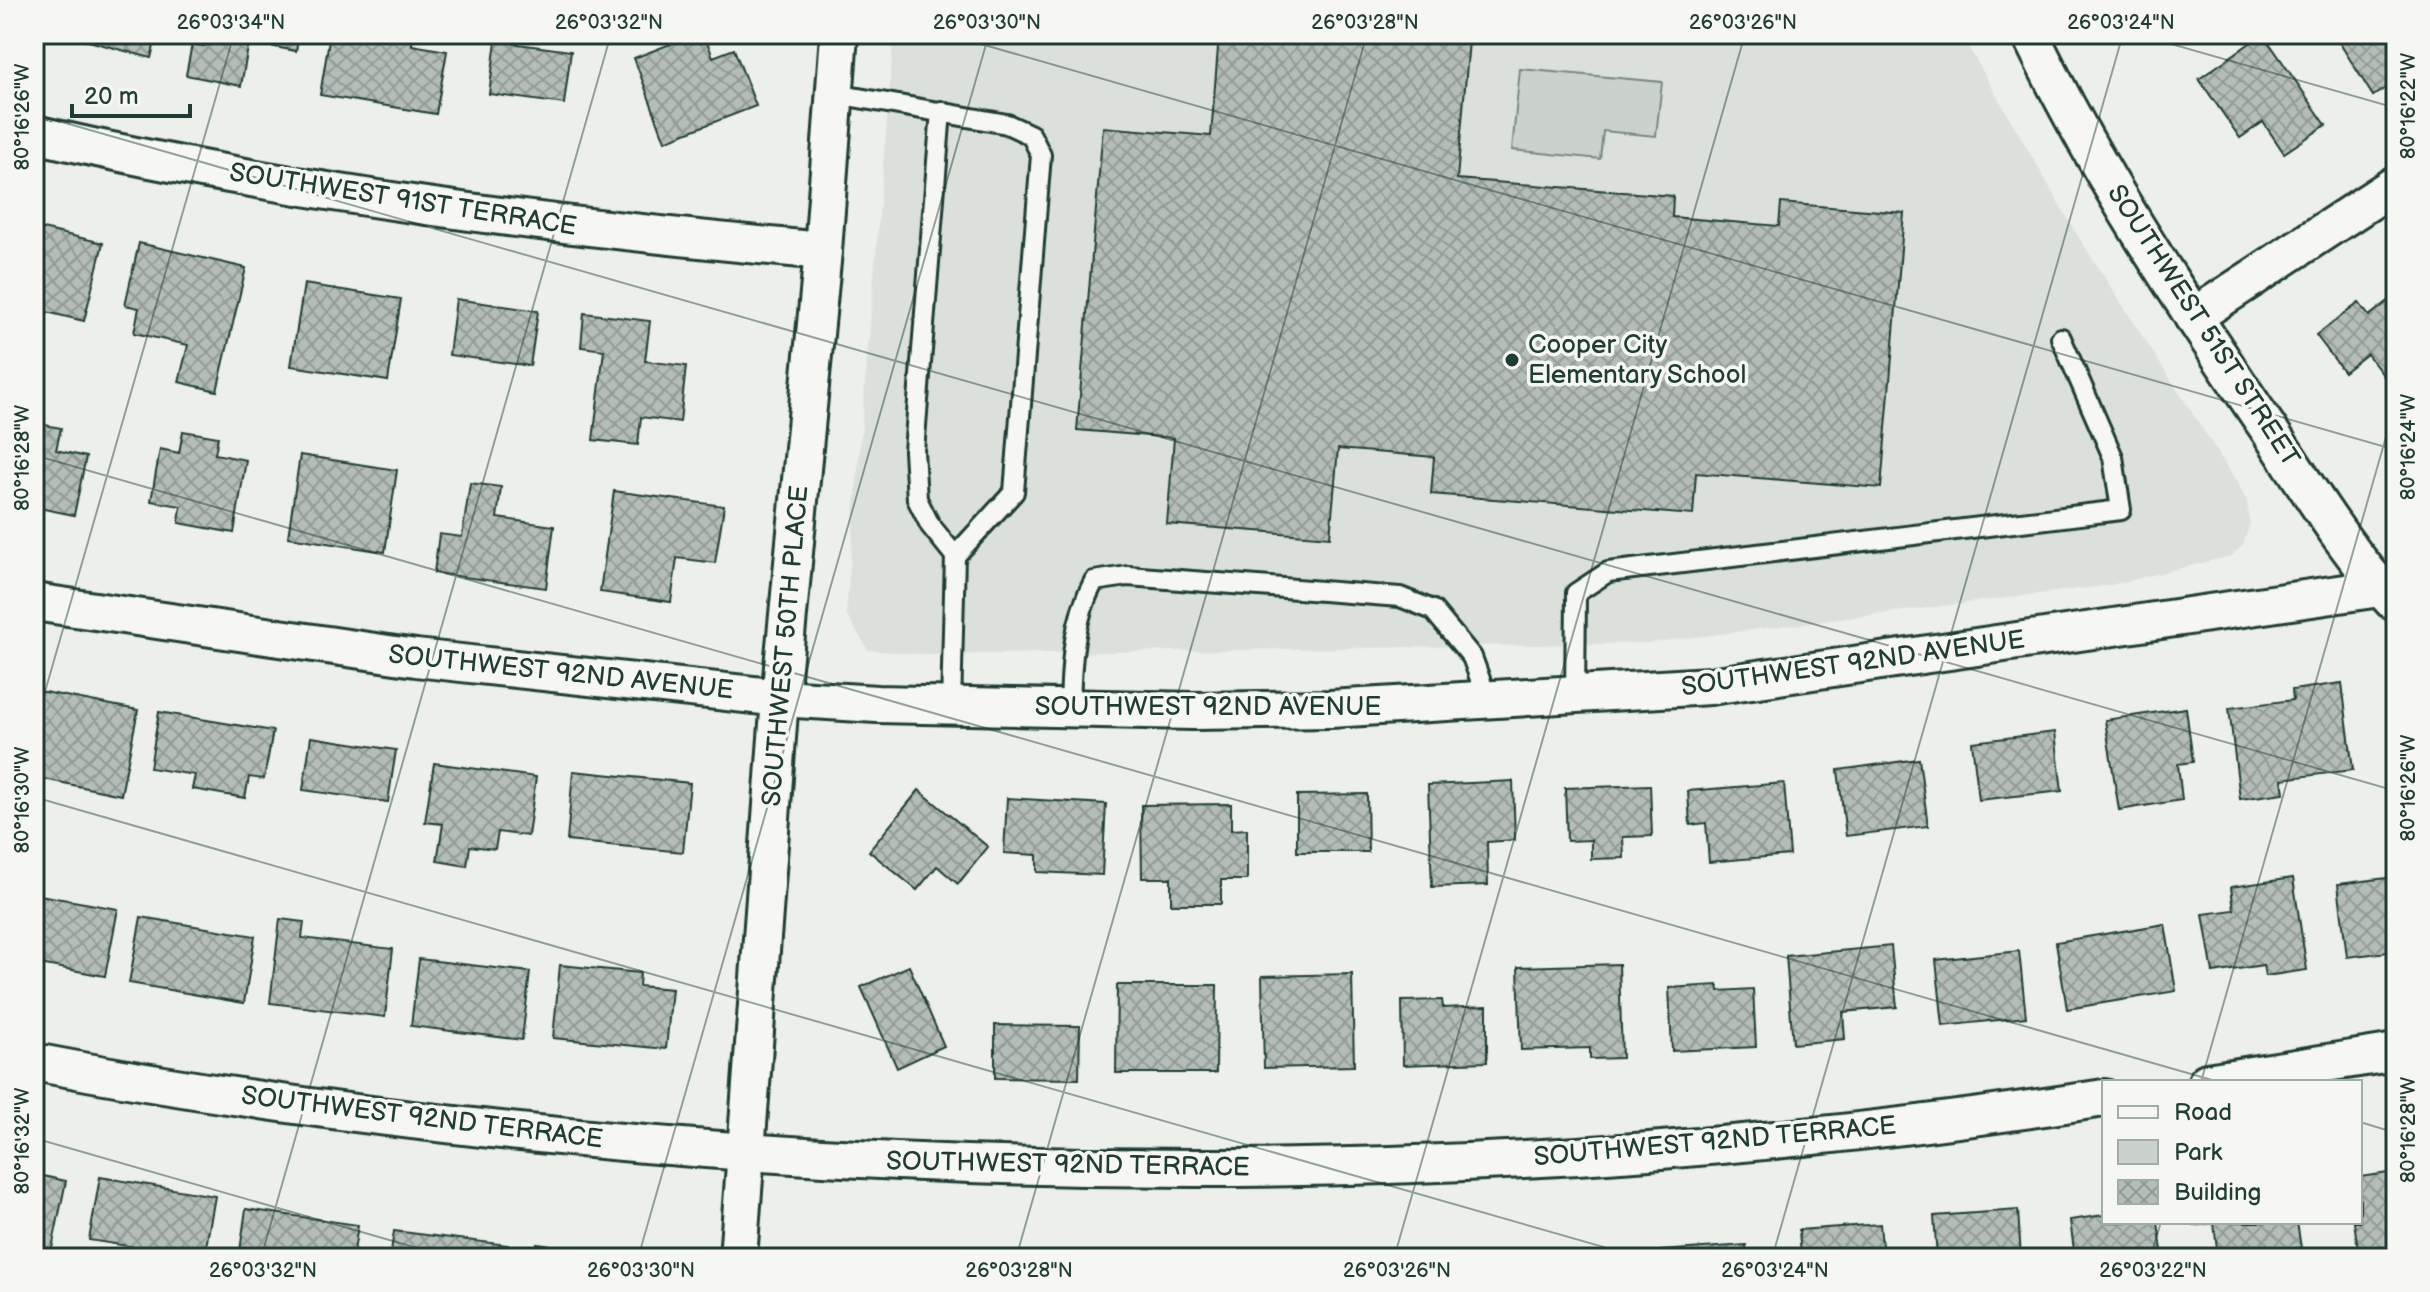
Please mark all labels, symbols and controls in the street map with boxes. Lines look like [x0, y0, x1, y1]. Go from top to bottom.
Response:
text: 26°03'34"N [177, 11, 285, 35]
text: 26°03'32"N [555, 11, 663, 35]
text: 26°03'30"N [933, 11, 1041, 35]
text: 26°03'28"N [1311, 11, 1419, 35]
text: 26°03'26"N [1689, 11, 1797, 35]
text: 26°03'24"N [2067, 11, 2175, 35]
text: 80°16'22"W [2397, 53, 2421, 159]
text: 80°16'26"W [11, 64, 35, 170]
scale bar [72, 68, 190, 118]
text: 20 m [84, 82, 139, 111]
street label: SOUTHWEST 91ST TERRACE [227, 157, 579, 243]
street label: SOUTHWEST 51ST STREET [2100, 179, 2306, 473]
place label: Cooper City Elementary School [1528, 330, 1746, 391]
marker: Cooper City Elementary School [1503, 351, 1521, 369]
text: 80°16'24"W [2397, 394, 2421, 500]
text: 80°16'28"W [11, 405, 35, 511]
street label: SOUTHWEST 50TH PLACE [757, 484, 815, 808]
street label: SOUTHWEST 92ND AVENUE [1679, 625, 2027, 703]
street label: SOUTHWEST 92ND AVENUE [387, 639, 735, 707]
street label: SOUTHWEST 92ND AVENUE [1035, 692, 1381, 723]
text: 80°16'26"W [2397, 735, 2421, 841]
text: 80°16'30"W [11, 747, 35, 853]
text: 80°16'28"W [2397, 1077, 2421, 1183]
street label: SOUTHWEST 92ND TERRACE [240, 1080, 604, 1156]
legend [2102, 1080, 2362, 1224]
text: 80°16'32"W [11, 1088, 35, 1194]
text: Road [2174, 1098, 2232, 1127]
street label: SOUTHWEST 92ND TERRACE [1532, 1111, 1898, 1173]
text: Park [2174, 1138, 2222, 1167]
street label: SOUTHWEST 92ND TERRACE [886, 1146, 1250, 1184]
text: Building [2174, 1178, 2261, 1207]
text: 26°03'32"N [209, 1259, 317, 1283]
text: 26°03'30"N [587, 1259, 695, 1283]
text: 26°03'28"N [965, 1259, 1073, 1283]
text: 26°03'26"N [1343, 1259, 1451, 1283]
text: 26°03'24"N [1721, 1259, 1829, 1283]
text: 26°03'22"N [2099, 1259, 2207, 1283]

